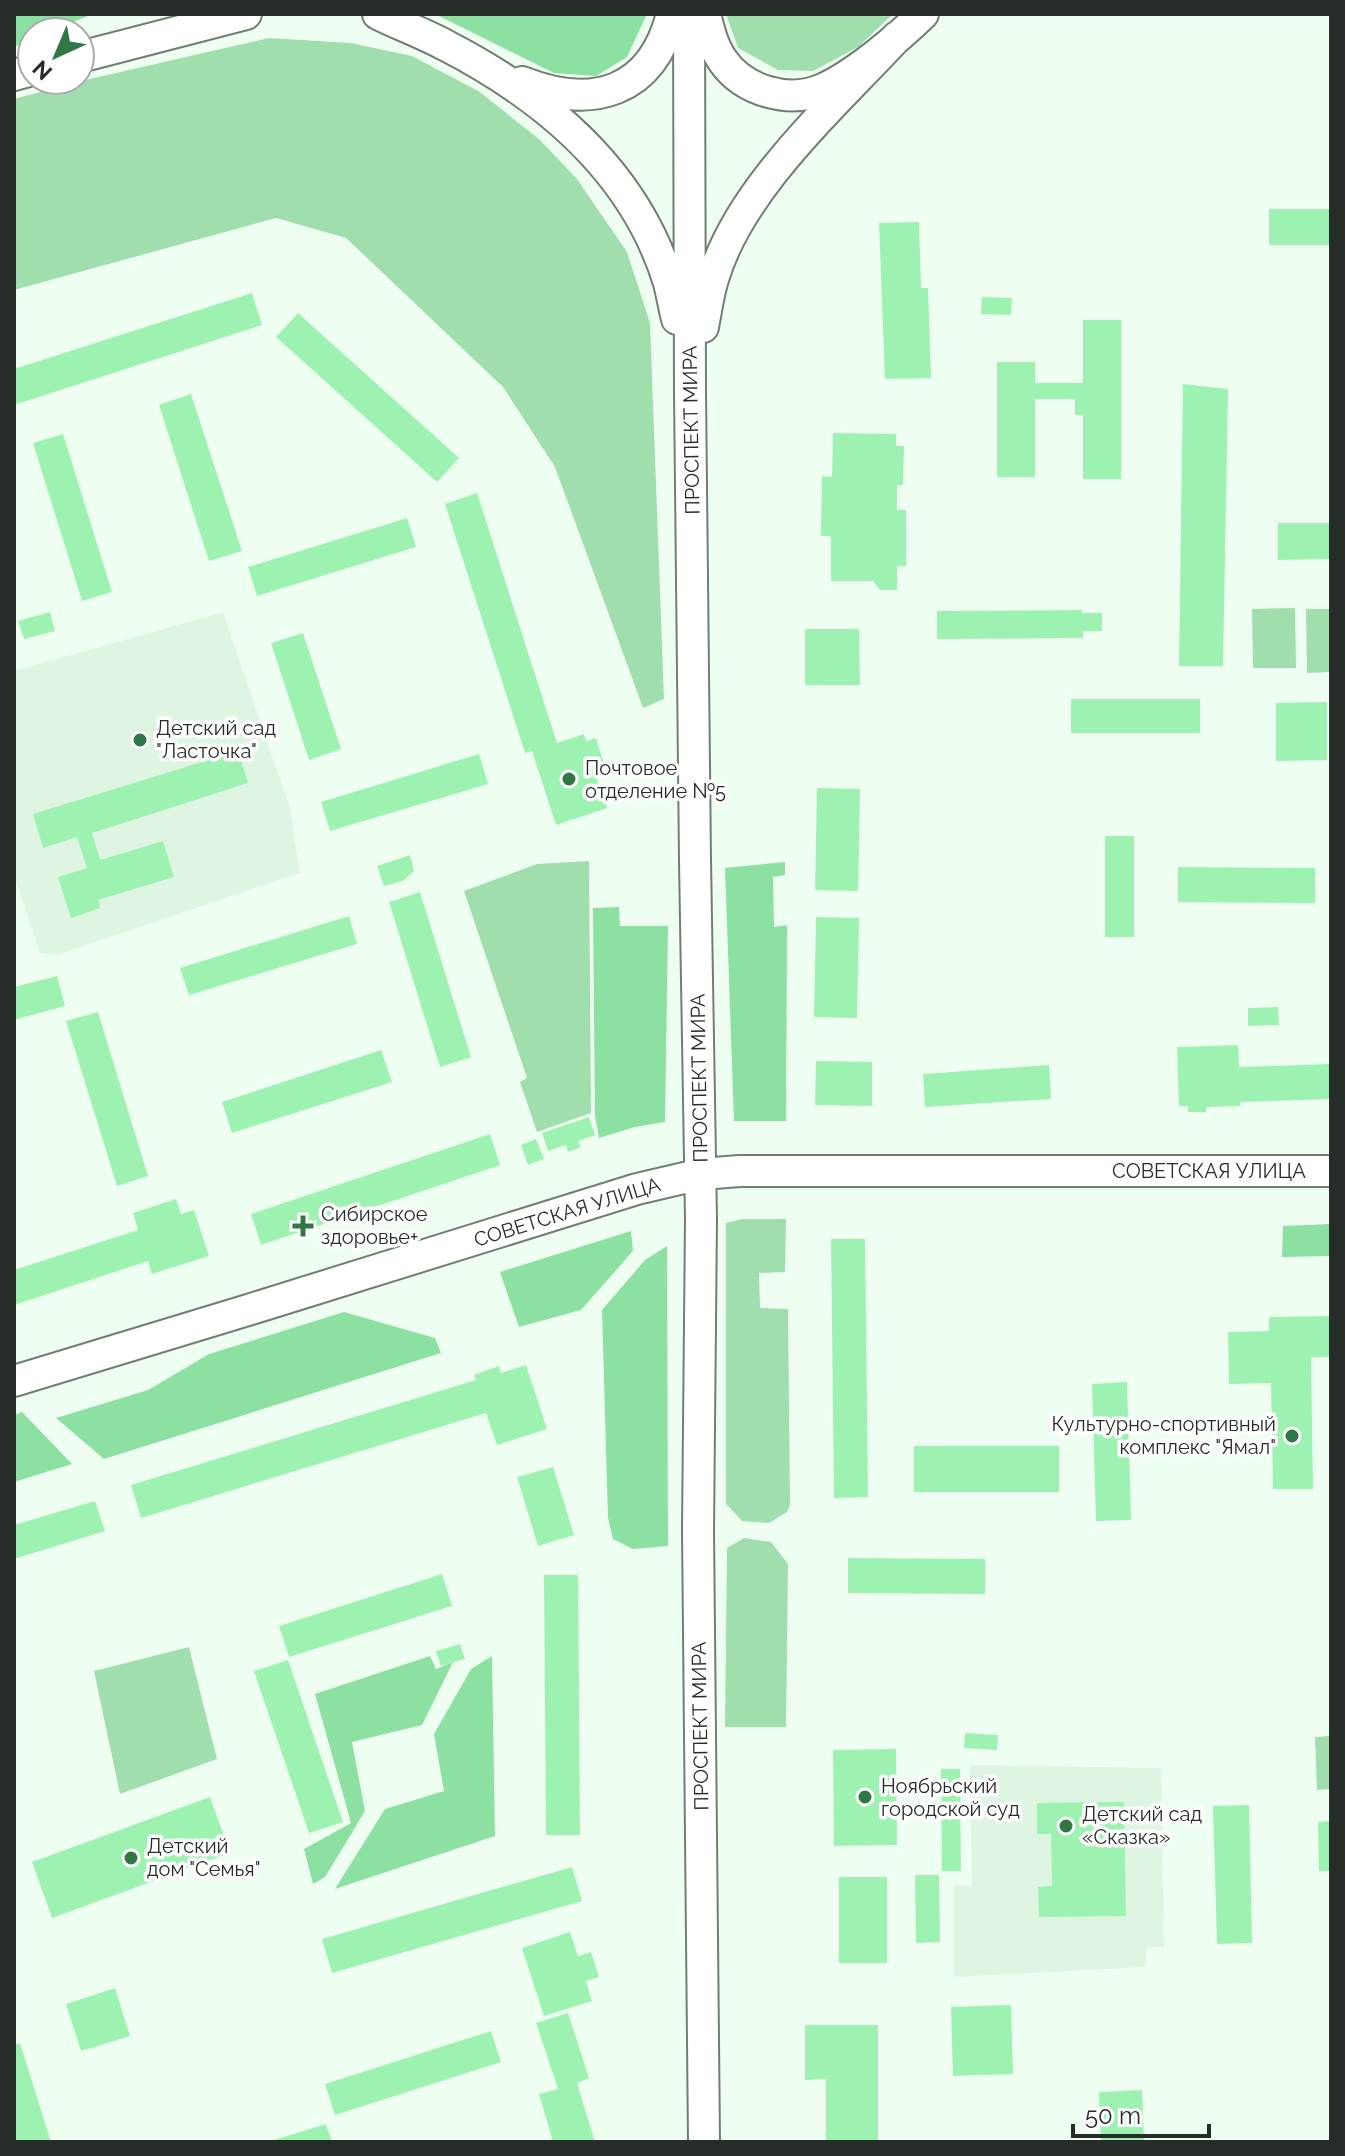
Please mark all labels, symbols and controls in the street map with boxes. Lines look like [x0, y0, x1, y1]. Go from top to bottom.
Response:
north arrow [16, 16, 96, 96]
text: N [27, 55, 57, 86]
street label: ПРОСПЕКТ МИРА [678, 345, 704, 515]
place label: Детский сад "Ласточка" [156, 716, 276, 763]
marker: Детский сад "Ласточка" [131, 731, 149, 749]
place label: Почтовое отделение №5 [585, 756, 726, 803]
marker: Почтовое отделение №5 [560, 770, 578, 788]
street label: ПРОСПЕКТ МИРА [686, 993, 712, 1163]
street label: СОВЕТСКАЯ УЛИЦА [1112, 1159, 1306, 1183]
street label: СОВЕТСКАЯ УЛИЦА [471, 1172, 664, 1252]
place label: Сибирское здоровье+ [321, 1202, 428, 1249]
marker: Сибирское здоровье+ [292, 1215, 314, 1237]
place label: Культурно-спортивный комплекс "Ямал" [1052, 1412, 1276, 1459]
marker: Культурно-спортивный комплекс "Ямал" [1283, 1427, 1301, 1445]
street label: ПРОСПЕКТ МИРА [687, 1641, 713, 1811]
place label: Ноябрьский городской суд [881, 1774, 1020, 1821]
marker: Ноябрьский городской суд [856, 1788, 874, 1806]
place label: Детский сад «Сказка» [1082, 1802, 1202, 1849]
marker: Детский сад «Сказка» [1057, 1817, 1075, 1835]
place label: Детский дом "Семья" [147, 1834, 260, 1881]
marker: Детский дом "Семья" [122, 1849, 140, 1867]
scale bar [1073, 2088, 1209, 2138]
text: 50 m [1085, 2101, 1141, 2130]

